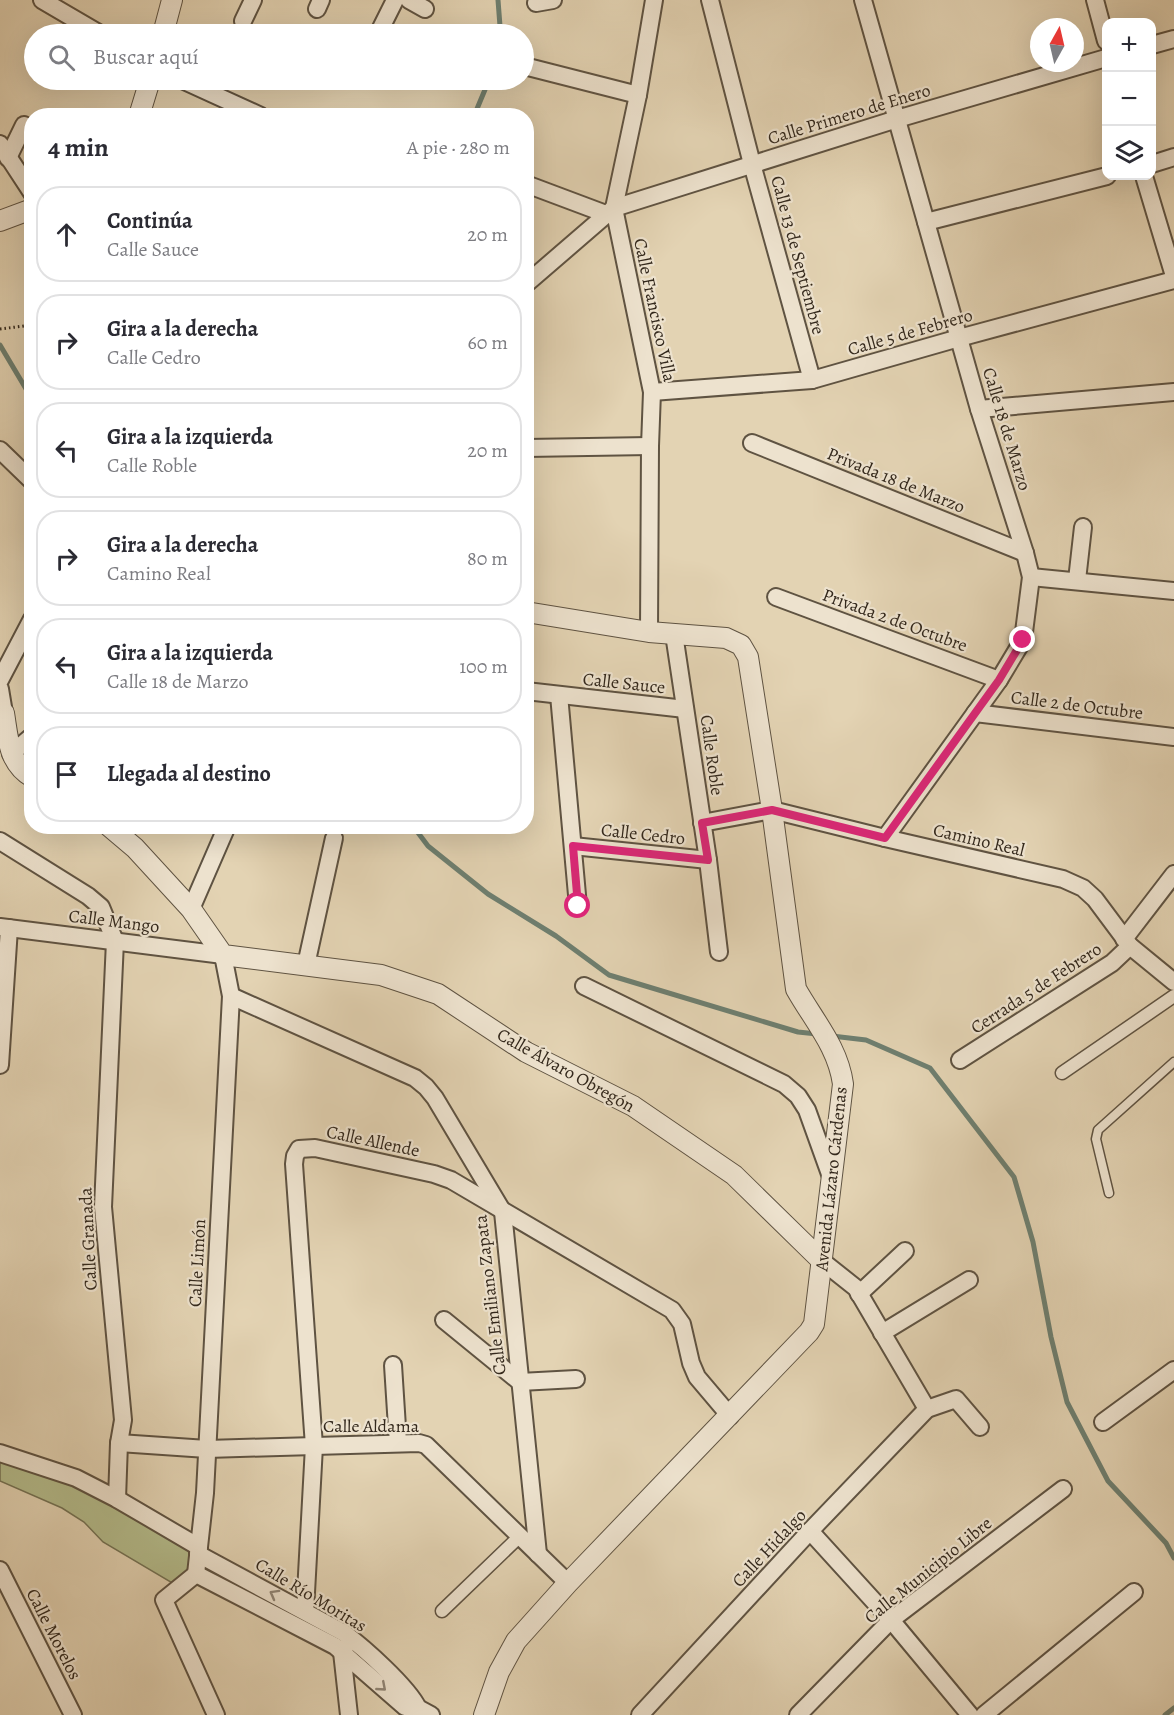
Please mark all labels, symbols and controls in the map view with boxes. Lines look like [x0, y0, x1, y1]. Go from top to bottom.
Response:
north arrow [1030, 18, 1084, 72]
map controls [1102, 18, 1156, 180]
button: + [1102, 18, 1156, 72]
search box [24, 24, 534, 90]
icon: search [45, 41, 78, 74]
text: Buscar aquí [93, 42, 199, 72]
button: − [1102, 72, 1156, 126]
street label: Calle Primero de Enero [765, 78, 933, 150]
button: layers [1102, 126, 1156, 180]
text: 4 min [48, 130, 109, 165]
text: A pie · 280 m [407, 134, 510, 161]
street label: Calle 13 de Septiembre [765, 173, 831, 337]
text: Continúa [107, 206, 193, 236]
icon: ahead [50, 218, 83, 251]
text: 20 m [467, 221, 508, 248]
text: Calle Sauce [107, 236, 199, 263]
street label: Calle Francisco Villa [628, 236, 682, 385]
street label: Calle 5 de Febrero [845, 303, 975, 361]
text: Gira a la derecha [107, 314, 258, 344]
icon: right [50, 326, 83, 359]
text: 60 m [468, 329, 508, 356]
text: Calle Cedro [107, 344, 201, 371]
street label: Calle 18 de Marzo [977, 365, 1037, 493]
text: Gira a la izquierda [107, 422, 273, 452]
icon: left [50, 434, 83, 467]
text: 20 m [467, 437, 508, 464]
street label: Privada 18 de Marzo [823, 441, 969, 519]
text: Calle Roble [107, 452, 197, 479]
text: Gira a la derecha [107, 530, 258, 560]
icon: right [50, 542, 83, 575]
text: 80 m [467, 545, 508, 572]
text: Camino Real [107, 560, 211, 587]
street label: Privada 2 de Octubre [819, 583, 971, 657]
route end [1009, 626, 1035, 652]
text: Gira a la izquierda [107, 638, 273, 668]
icon: left [50, 650, 83, 683]
text: 100 m [459, 653, 508, 680]
street label: Calle Sauce [582, 667, 666, 699]
text: Calle 18 de Marzo [107, 668, 249, 695]
street label: Calle 2 de Octubre [1009, 685, 1145, 725]
street label: Calle Roble [694, 713, 730, 797]
icon: arrive [50, 758, 83, 791]
text: Llegada al destino [107, 759, 271, 789]
street label: Calle Cedro [600, 818, 686, 850]
street label: Camino Real [931, 818, 1028, 862]
route start [564, 892, 590, 918]
street label: Calle Mango [67, 904, 161, 938]
street label: Cerrada 5 de Febrero [966, 937, 1106, 1039]
street label: Calle Álvaro Obregón [493, 1022, 639, 1118]
street label: Avenida Lázaro Cárdenas [809, 1085, 853, 1273]
street label: Calle Allende [324, 1119, 422, 1163]
street label: Calle Granada [73, 1186, 103, 1291]
street label: Calle Emiliano Zapata [468, 1213, 512, 1377]
street label: Calle Limón [183, 1218, 211, 1308]
street label: Calle Aldama [323, 1414, 420, 1438]
street label: Calle Hidalgo [726, 1504, 812, 1592]
street label: Calle Municipio Libre [859, 1511, 997, 1629]
street label: Calle Río Moritas [251, 1552, 371, 1638]
street label: Calle Morelos [21, 1584, 87, 1684]
one-way arrow [270, 1590, 280, 1601]
one-way arrow [375, 1680, 386, 1691]

